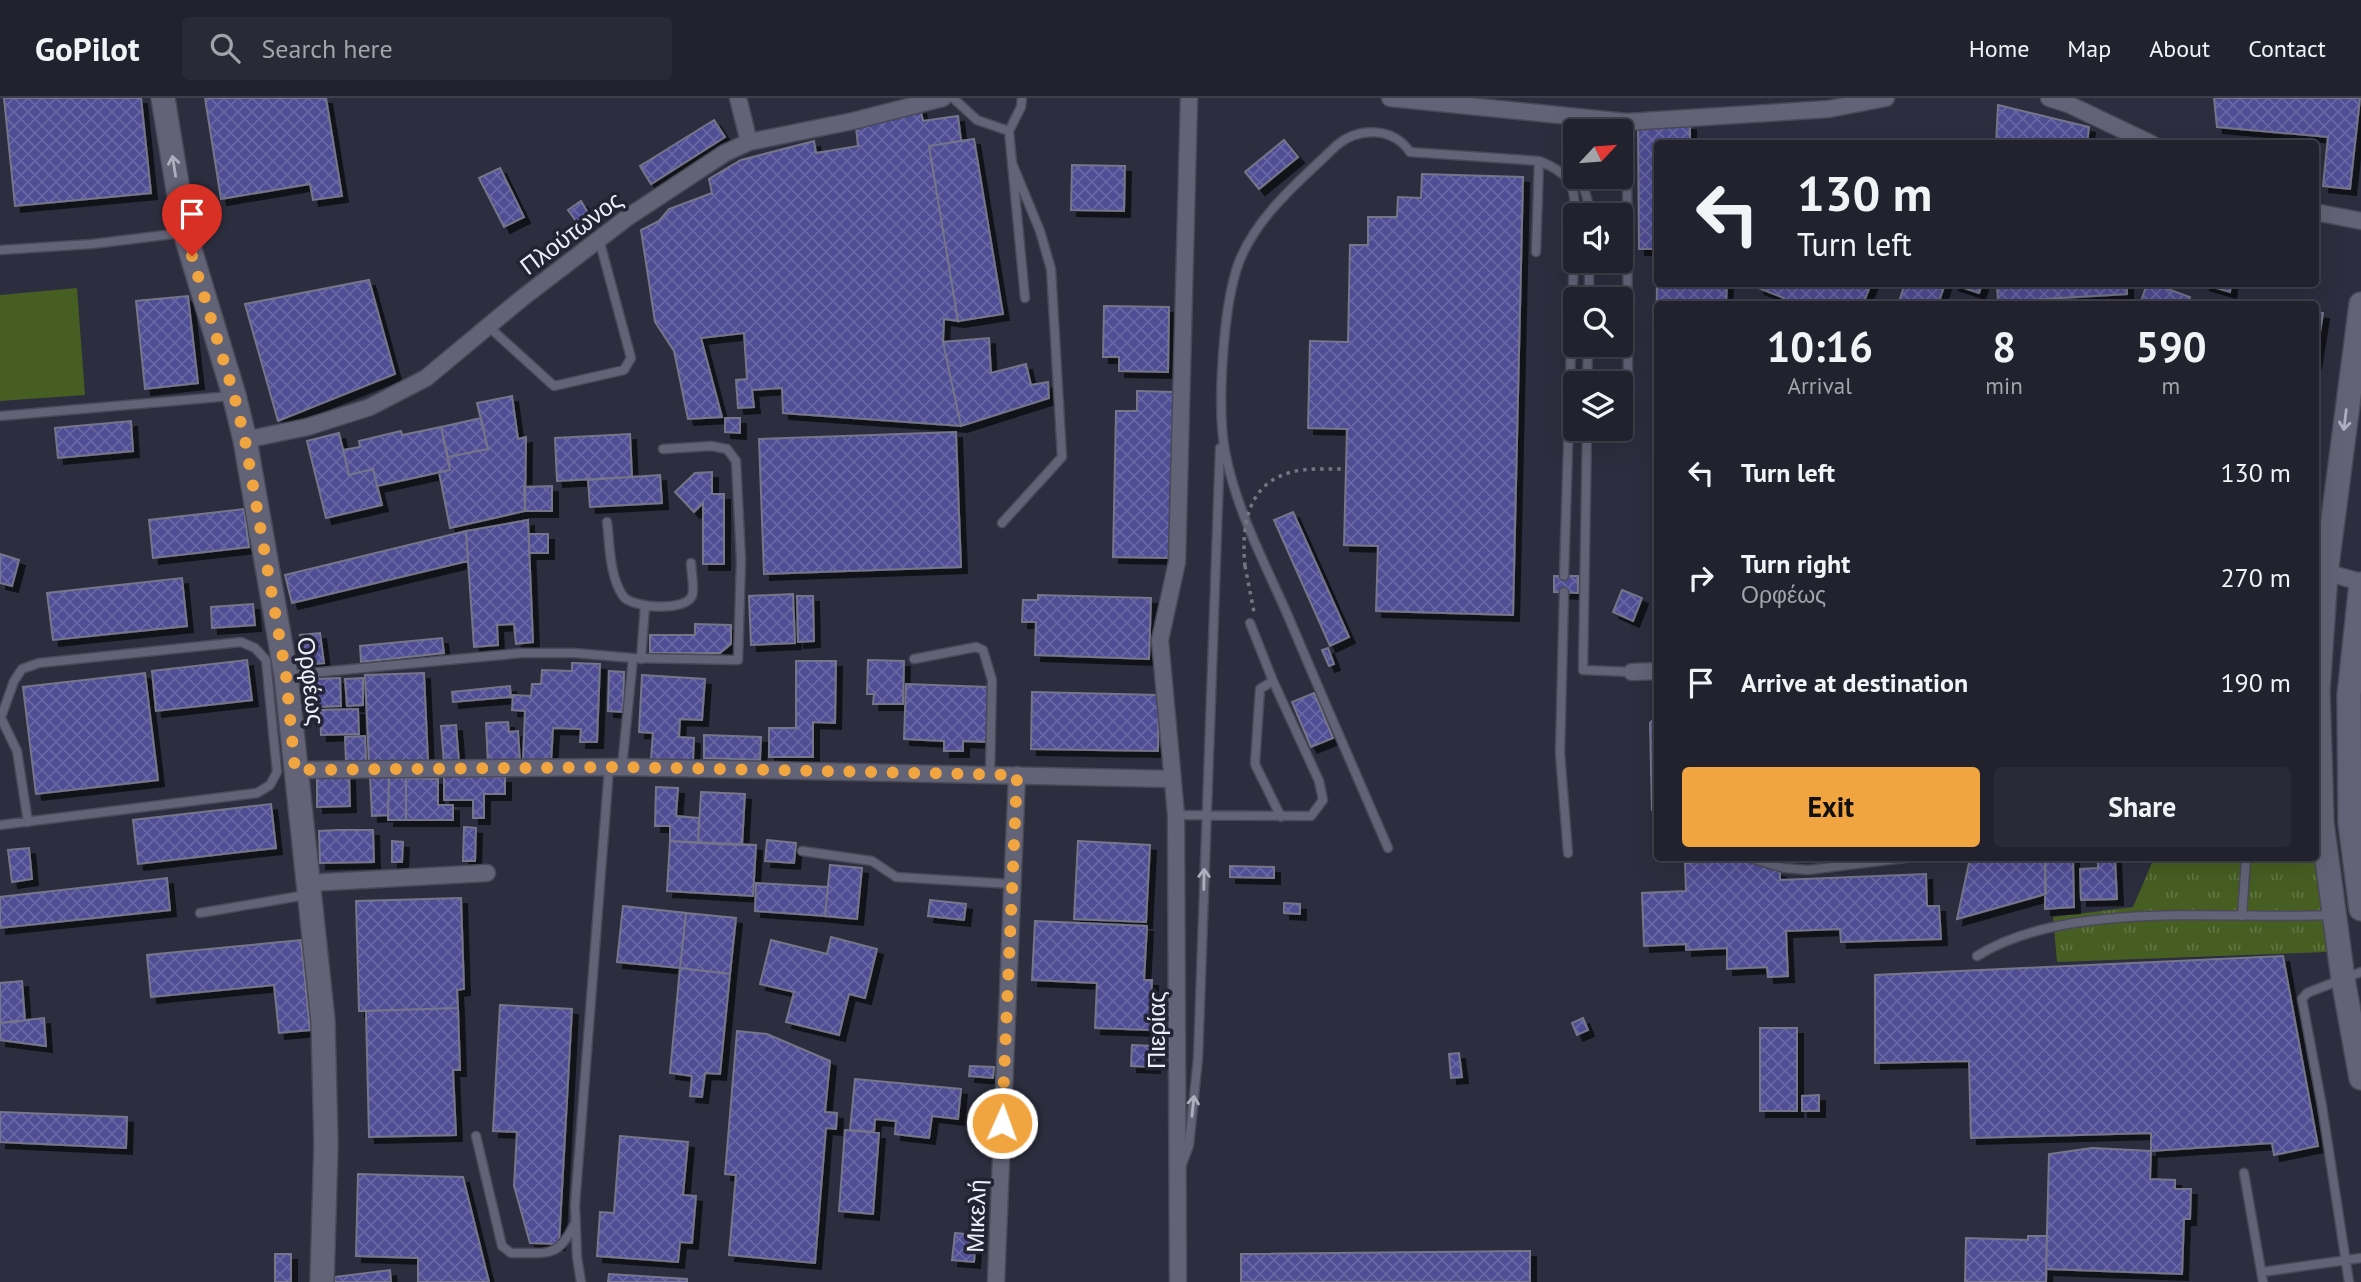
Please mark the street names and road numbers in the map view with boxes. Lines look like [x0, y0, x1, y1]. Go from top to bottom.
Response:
street label: Πλούτωνος [514, 184, 628, 282]
street label: Ορφέως [290, 635, 332, 727]
street label: Πιερίας [1141, 991, 1172, 1069]
street label: Μικελή [959, 1179, 993, 1253]

